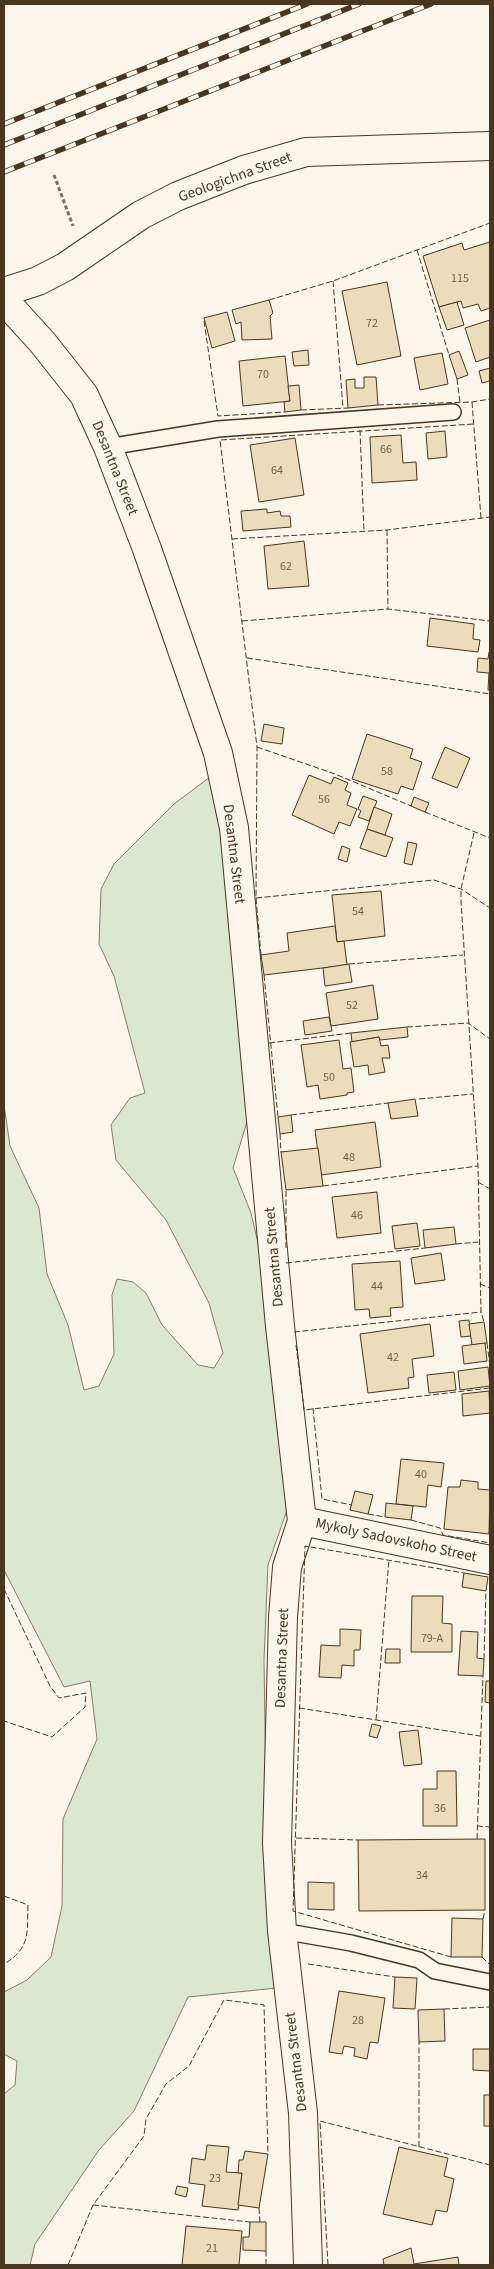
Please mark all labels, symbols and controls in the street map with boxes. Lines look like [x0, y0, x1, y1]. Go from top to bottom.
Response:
street label: Geologichna Street [175, 147, 295, 207]
house number: 115 [451, 270, 469, 287]
house number: 72 [366, 315, 378, 332]
house number: 70 [257, 366, 269, 383]
street label: Desantna Street [87, 418, 143, 518]
house number: 66 [380, 441, 392, 458]
house number: 64 [271, 462, 283, 479]
house number: 62 [280, 558, 292, 575]
house number: 58 [381, 763, 393, 780]
house number: 56 [318, 791, 330, 808]
street label: Desantna Street [217, 803, 251, 905]
house number: 54 [352, 903, 364, 920]
house number: 52 [346, 997, 358, 1014]
house number: 50 [323, 1069, 335, 1086]
house number: 48 [343, 1149, 355, 1166]
street label: Desantna Street [259, 1206, 289, 1308]
house number: 46 [351, 1207, 363, 1224]
house number: 44 [371, 1278, 383, 1295]
house number: 42 [387, 1349, 399, 1366]
house number: 40 [415, 1466, 427, 1483]
street label: Mykoly Sadovskoho Street [313, 1513, 479, 1567]
street label: Desantna Street [270, 1608, 294, 1708]
house number: 79-А [421, 1630, 444, 1647]
house number: 36 [434, 1800, 446, 1817]
house number: 34 [416, 1867, 428, 1884]
street label: Desantna Street [279, 2011, 313, 2113]
house number: 28 [352, 2012, 364, 2029]
house number: 23 [209, 2170, 221, 2187]
house number: 21 [206, 2240, 218, 2257]

